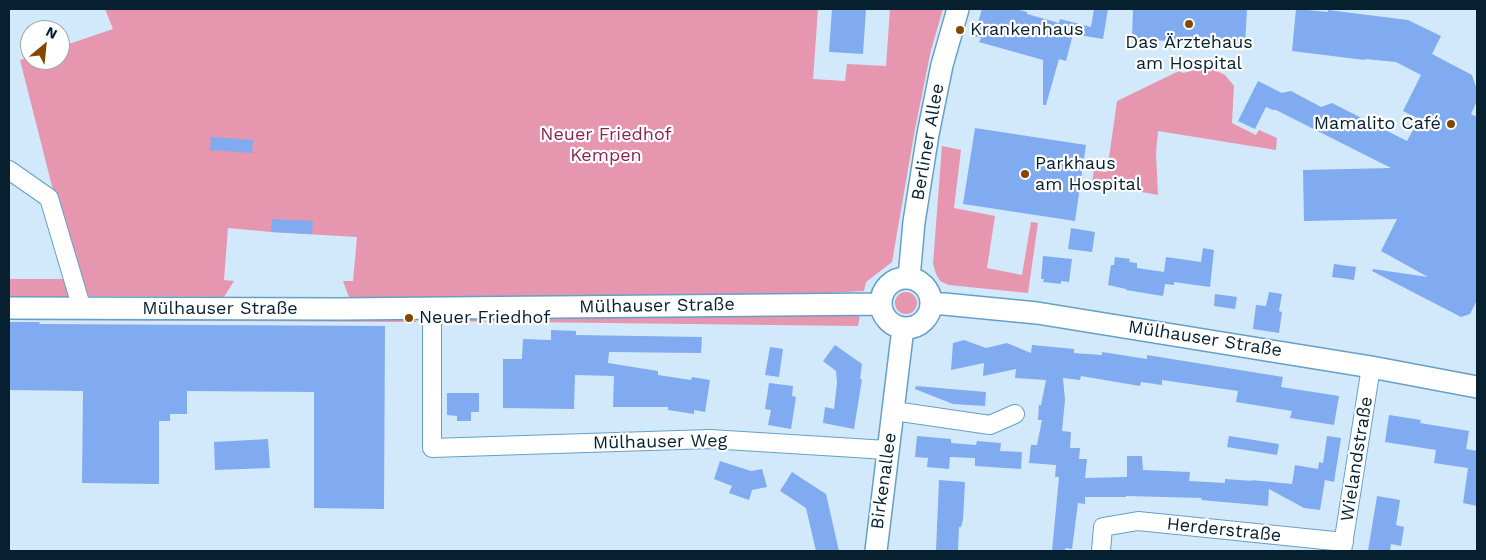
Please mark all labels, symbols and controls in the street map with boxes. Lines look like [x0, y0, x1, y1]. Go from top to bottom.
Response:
marker: Das Ärztehaus am Hospital [1183, 18, 1195, 30]
place label: Krankenhaus [970, 19, 1084, 41]
north arrow [20, 20, 70, 70]
text: N [43, 23, 60, 42]
marker: Krankenhaus [954, 24, 966, 36]
place label: Das Ärztehaus am Hospital [1125, 32, 1253, 74]
street label: Berliner Allee [907, 82, 949, 202]
place label: Mamalito Café [1314, 113, 1441, 135]
marker: Mamalito Café [1445, 118, 1457, 130]
park label: Neuer Friedhof Kempen [540, 124, 672, 166]
place label: Parkhaus am Hospital [1035, 153, 1141, 195]
marker: Parkhaus am Hospital [1019, 168, 1031, 180]
street label: Mülhauser Straße [579, 294, 735, 318]
street label: Mülhauser Straße [142, 298, 298, 320]
place label: Neuer Friedhof [419, 307, 550, 329]
marker: Neuer Friedhof [403, 312, 415, 324]
street label: Mülhauser Straße [1127, 316, 1283, 362]
street label: Wielandstraße [1336, 395, 1378, 523]
street label: Mülhauser Weg [593, 430, 727, 454]
street label: Birkenallee [867, 431, 901, 531]
street label: Herderstraße [1166, 513, 1282, 547]

